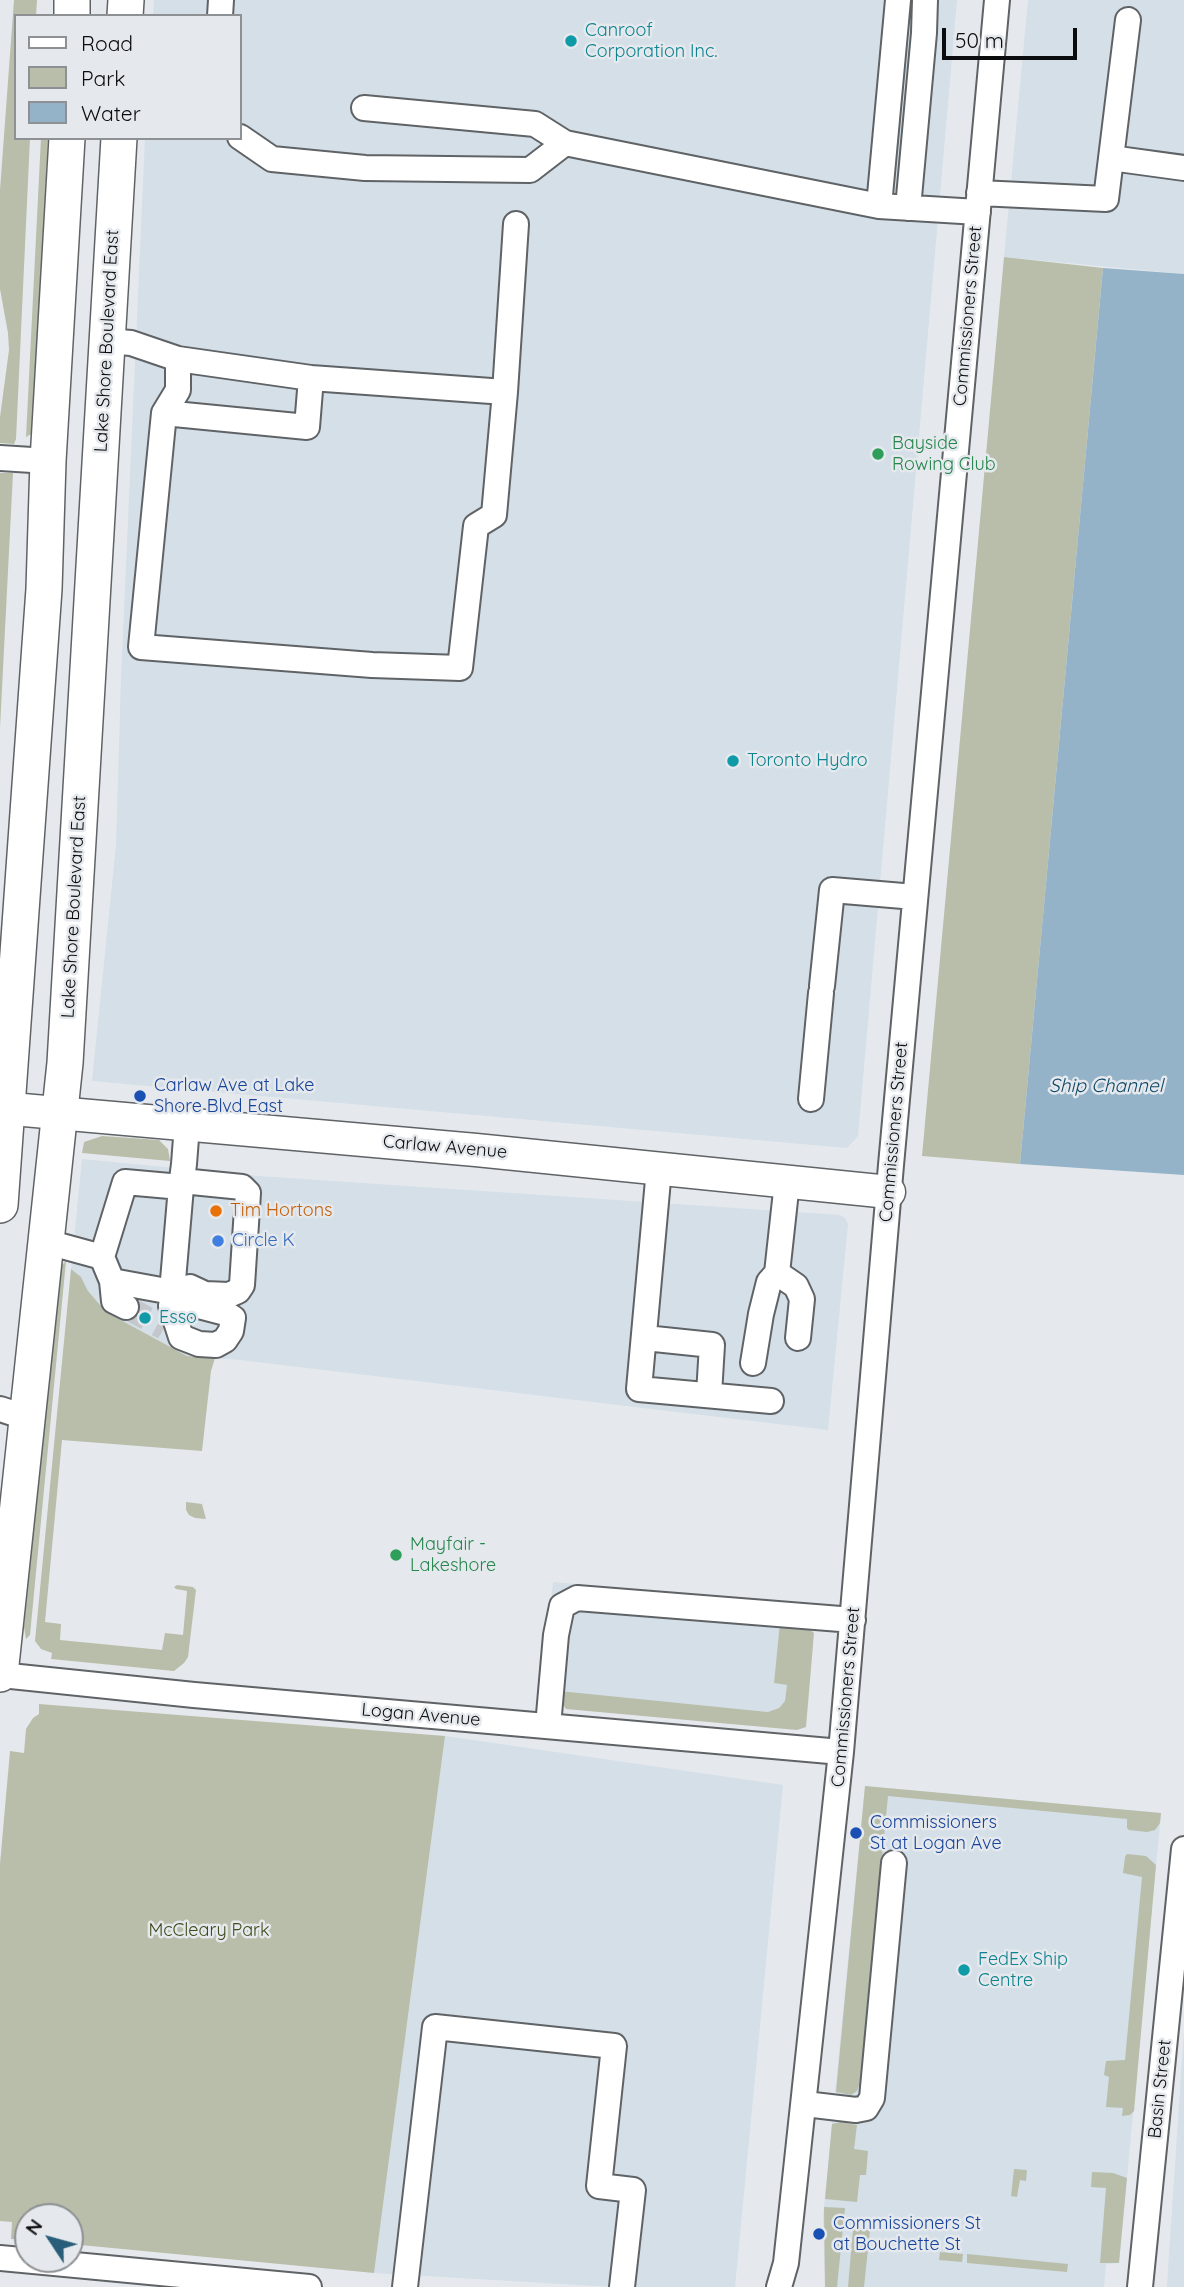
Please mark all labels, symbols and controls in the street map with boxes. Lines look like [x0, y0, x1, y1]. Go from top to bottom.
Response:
legend [14, 14, 242, 140]
scale bar [946, 14, 1081, 58]
place label: Canroof Corporation Inc. [585, 20, 718, 62]
text: 50 m [955, 27, 1004, 53]
text: Road [81, 30, 133, 56]
marker: Canroof Corporation Inc. [563, 33, 579, 49]
text: Park [81, 65, 125, 91]
text: Water [81, 100, 141, 126]
street label: Commissioners Street [949, 225, 987, 407]
street label: Lake Shore Boulevard East [90, 229, 124, 453]
place label: Bayside Rowing Club [892, 433, 996, 476]
marker: Bayside Rowing Club [870, 446, 886, 462]
place label: Toronto Hydro [747, 750, 868, 772]
marker: Toronto Hydro [725, 753, 741, 769]
street label: Lake Shore Boulevard East [57, 795, 91, 1019]
street label: Commissioners Street [875, 1041, 913, 1223]
place label: Carlaw Ave at Lake Shore Blvd East [154, 1075, 314, 1118]
water label: Ship Channel [1049, 1075, 1163, 1097]
marker: Carlaw Ave at Lake Shore Blvd East [132, 1088, 148, 1104]
street label: Carlaw Avenue [382, 1131, 508, 1163]
place label: Tim Hortons [230, 1200, 333, 1222]
marker: Tim Hortons [208, 1203, 224, 1219]
place label: Circle K [232, 1230, 295, 1252]
marker: Circle K [210, 1233, 226, 1249]
place label: Esso [159, 1307, 197, 1329]
marker: Esso [137, 1310, 153, 1326]
place label: Mayfair - Lakeshore [410, 1534, 496, 1576]
marker: Mayfair - Lakeshore [388, 1547, 404, 1563]
street label: Commissioners Street [827, 1606, 865, 1788]
street label: Logan Avenue [361, 1699, 481, 1731]
place label: Commissioners St at Logan Ave [870, 1812, 1002, 1854]
marker: Commissioners St at Logan Ave [848, 1825, 864, 1841]
park label: McCleary Park [148, 1920, 270, 1942]
place label: FedEx Ship Centre [978, 1949, 1068, 1992]
marker: FedEx Ship Centre [956, 1962, 972, 1978]
street label: Basin Street [1144, 2038, 1176, 2140]
north arrow [14, 2203, 84, 2273]
place label: Commissioners St at Bouchette St [833, 2213, 981, 2256]
text: N [20, 2214, 47, 2240]
marker: Commissioners St at Bouchette St [811, 2226, 827, 2242]

